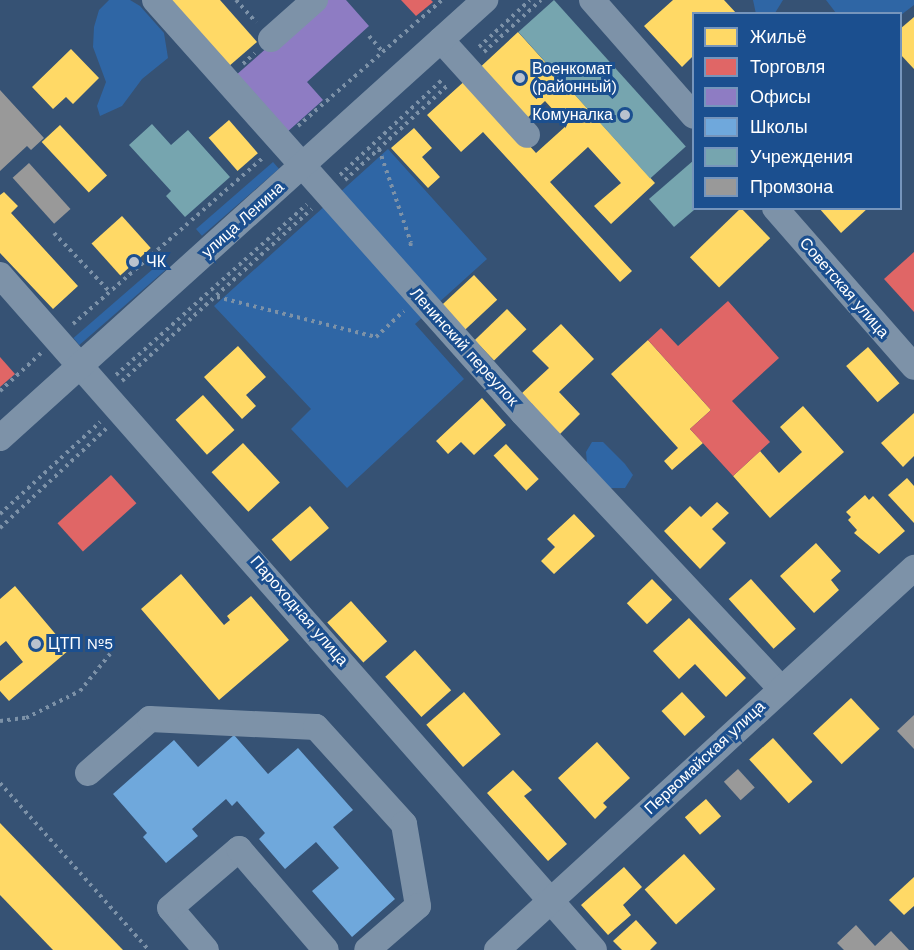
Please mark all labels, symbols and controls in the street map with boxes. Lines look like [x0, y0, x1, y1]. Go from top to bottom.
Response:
legend [692, 12, 902, 210]
text: Жильё [750, 26, 807, 47]
text: Торговля [750, 56, 825, 77]
place label: Военкомат (районный) [532, 59, 617, 97]
marker: Военкомат (районный) [513, 71, 527, 85]
text: Офисы [750, 86, 811, 107]
place label: Комуналка [532, 105, 613, 125]
marker: Комуналка [618, 108, 632, 122]
text: Школы [750, 116, 808, 137]
text: Учреждения [750, 146, 853, 167]
text: Промзона [750, 176, 833, 197]
street label: улица Ленина [198, 178, 288, 262]
street label: Советская улица [795, 234, 893, 342]
place label: ЧК [146, 252, 166, 272]
marker: ЧК [127, 255, 141, 269]
street label: Ленинский переулок [406, 284, 522, 410]
street label: Пароходная улица [246, 552, 352, 670]
place label: ЦТП №5 [48, 634, 113, 654]
marker: ЦТП №5 [29, 637, 43, 651]
street label: Первомайская улица [641, 697, 769, 819]

